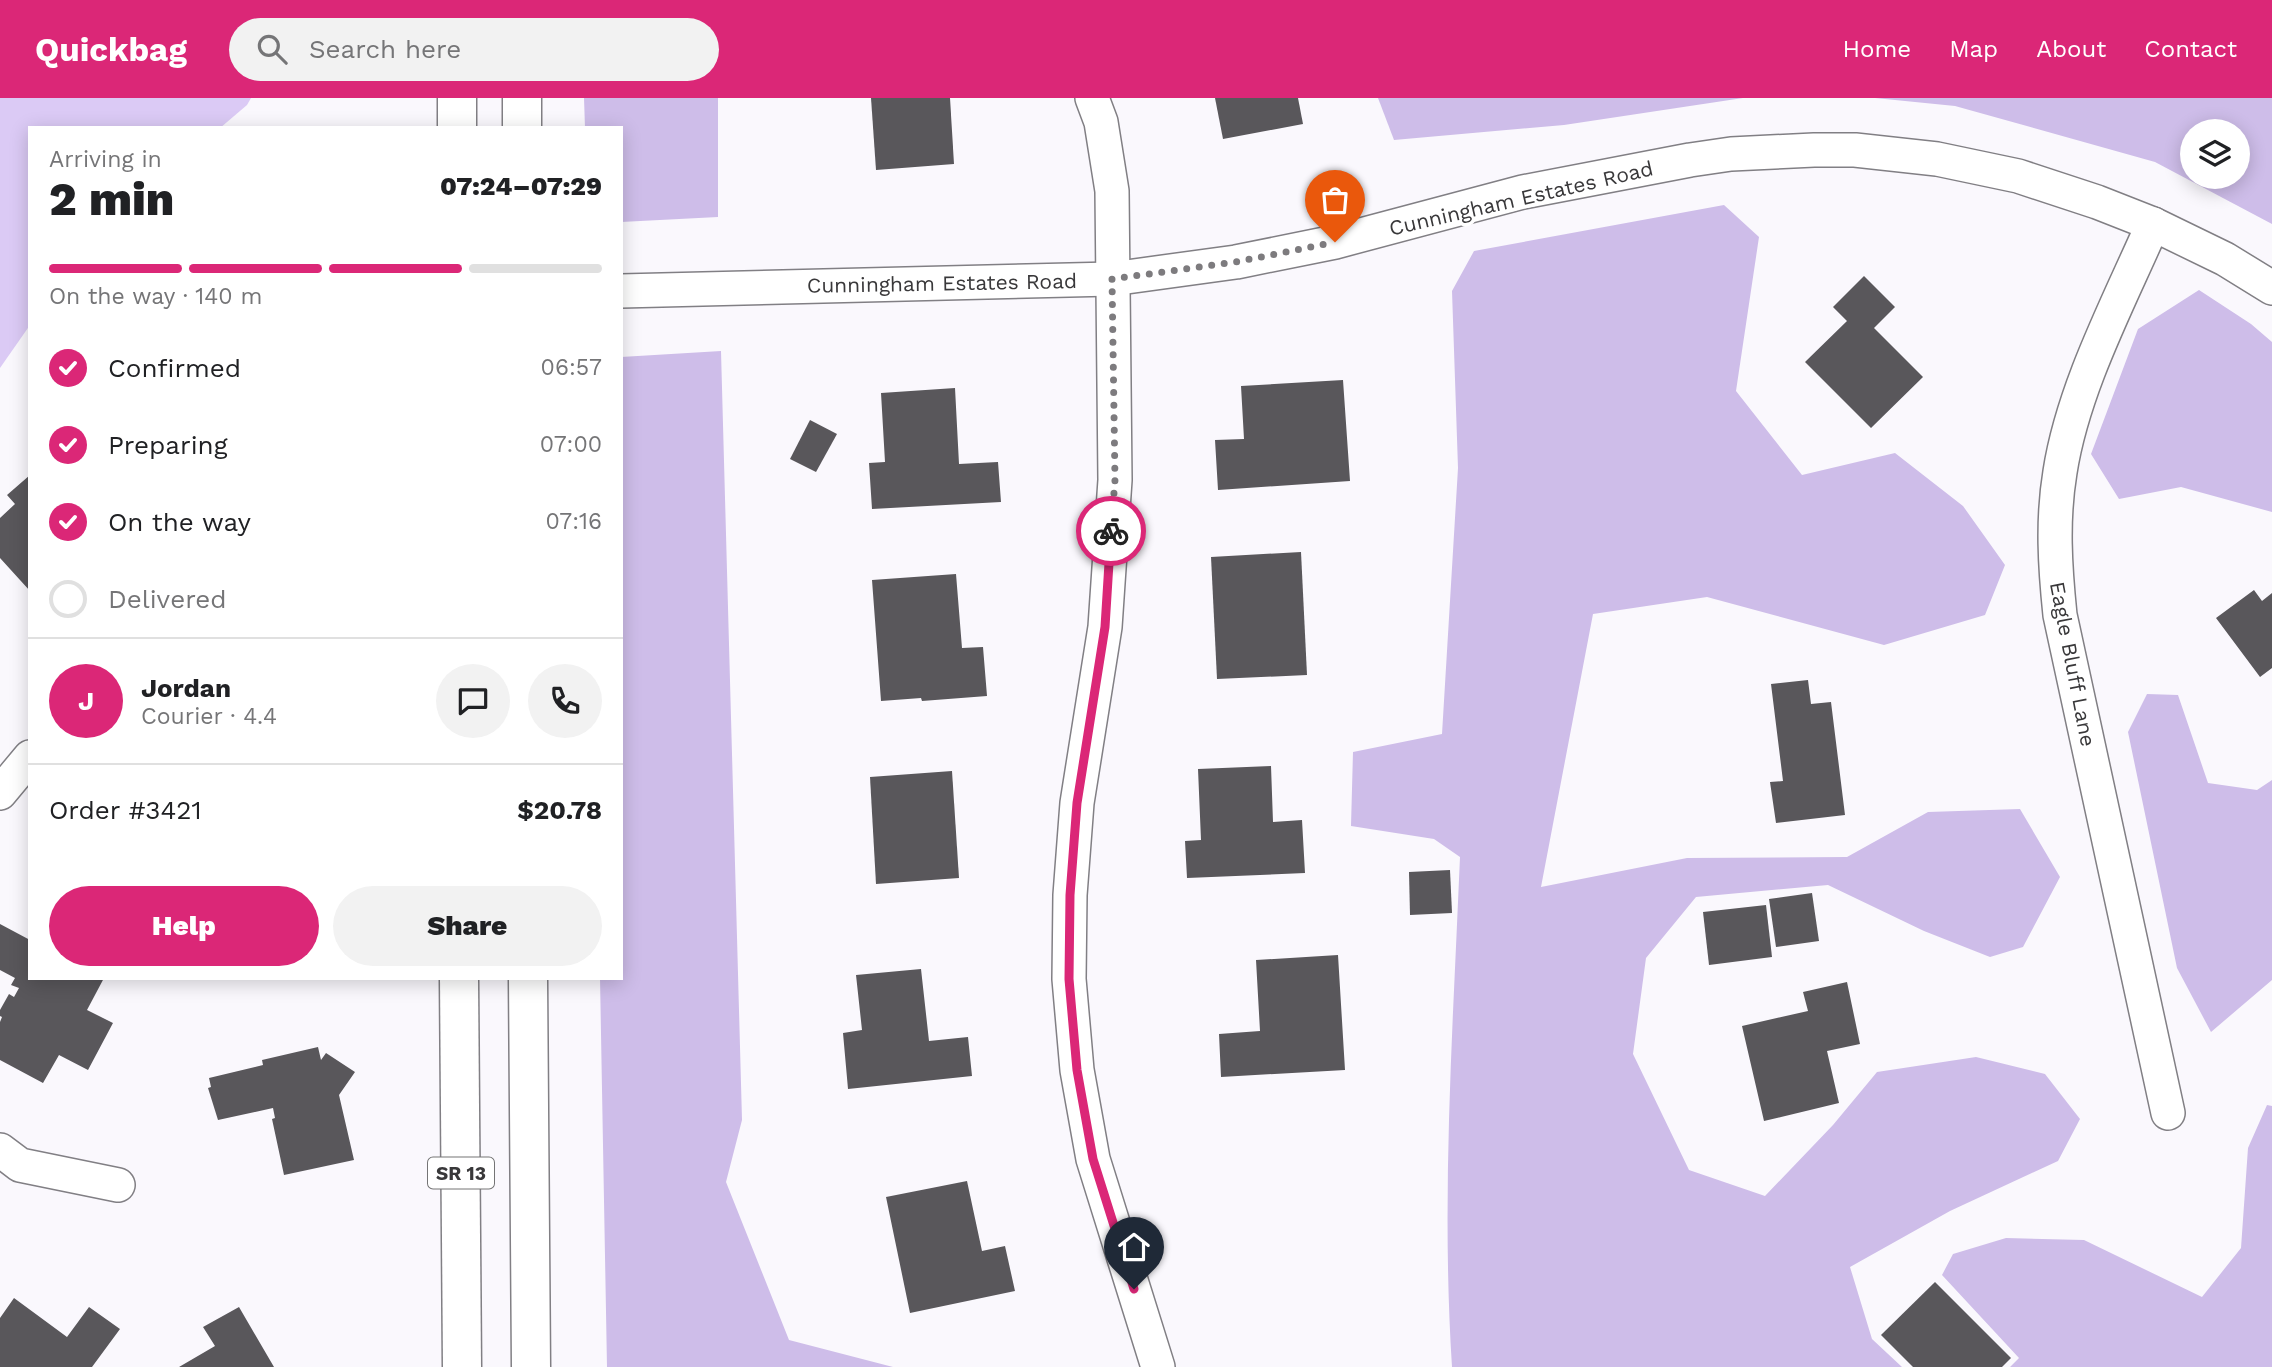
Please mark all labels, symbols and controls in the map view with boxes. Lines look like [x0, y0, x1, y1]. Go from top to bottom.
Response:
search box [229, 18, 719, 81]
text: Quickbag [35, 30, 187, 69]
icon: search [253, 30, 291, 68]
text: Search here [309, 34, 461, 64]
text: Home [1843, 35, 1911, 63]
text: Map [1949, 35, 1998, 63]
text: About [2036, 35, 2106, 63]
text: Contact [2144, 35, 2237, 63]
map controls [2180, 119, 2250, 189]
button: layers [2180, 119, 2250, 189]
text: Arriving in [49, 146, 162, 173]
street label: Cunningham Estates Road [1386, 155, 1656, 241]
pin [1305, 170, 1365, 242]
text: 07:24–07:29 [440, 171, 602, 201]
text: 2 min [49, 172, 174, 226]
icon: bag [1316, 181, 1354, 219]
street label: Cunningham Estates Road [807, 268, 1077, 298]
text: On the way · 140 m [49, 283, 262, 310]
icon: check [49, 349, 87, 387]
text: Confirmed [108, 353, 241, 383]
text: 06:57 [541, 354, 602, 381]
icon: check [49, 426, 87, 464]
text: Preparing [108, 430, 228, 460]
text: 07:00 [540, 431, 602, 458]
courier [1076, 496, 1146, 566]
icon: check [49, 503, 87, 541]
text: On the way [108, 507, 251, 537]
text: 07:16 [545, 508, 602, 535]
icon: bike [1092, 512, 1130, 550]
street label: Eagle Bluff Lane [2045, 579, 2101, 749]
text: Delivered [108, 584, 227, 614]
button: chat [436, 664, 510, 738]
button: phone [528, 664, 602, 738]
text: Jordan [141, 673, 231, 703]
text: J [78, 686, 94, 716]
text: Courier · 4.4 [141, 703, 277, 730]
text: Order #3421 [49, 795, 202, 825]
text: $20.78 [517, 795, 602, 825]
button: Help [49, 886, 319, 966]
button: Share [333, 886, 602, 966]
road number: SR 13 [428, 1158, 494, 1189]
pin [1104, 1217, 1164, 1289]
icon: home [1115, 1228, 1153, 1266]

